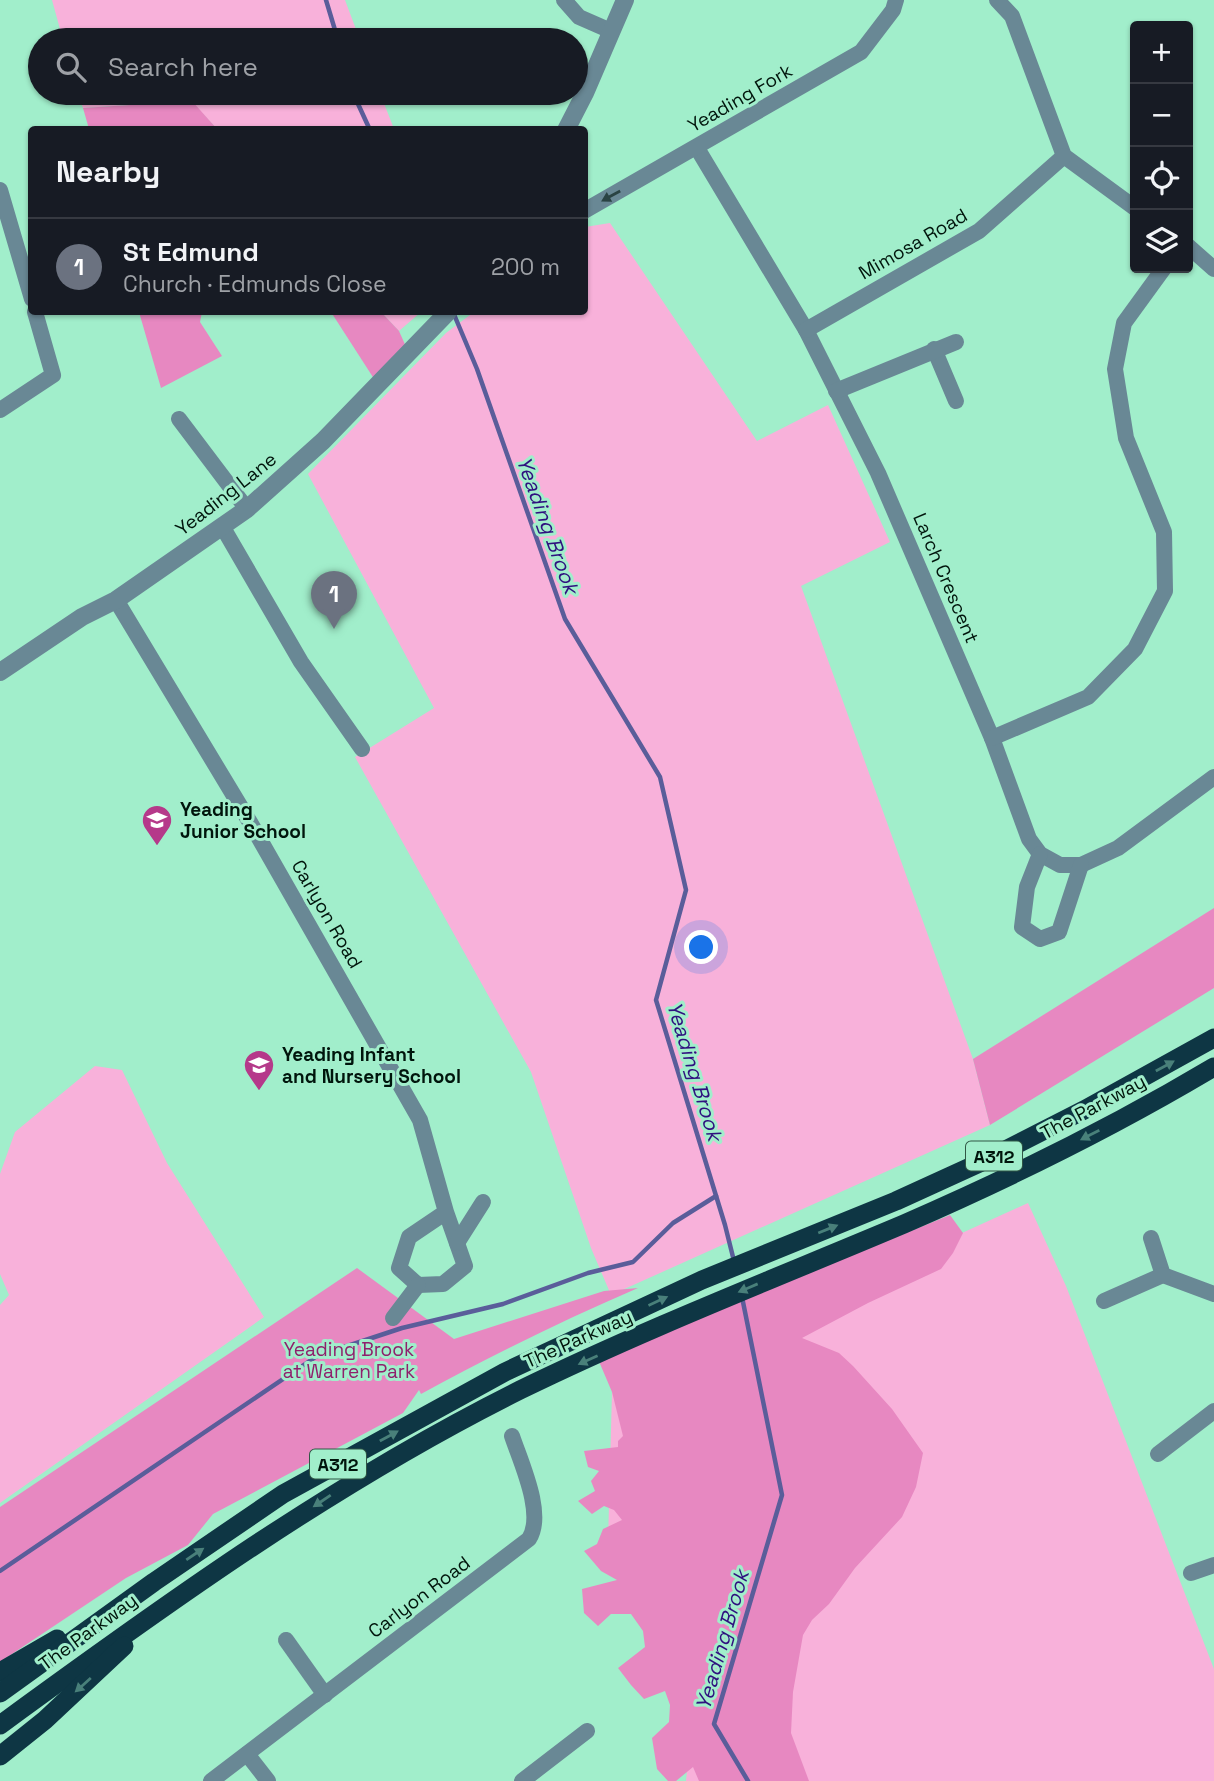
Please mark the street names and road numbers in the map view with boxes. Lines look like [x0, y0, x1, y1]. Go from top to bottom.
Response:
street label: Yeading Fork [683, 58, 797, 138]
street label: Mimosa Road [854, 203, 972, 285]
street label: Yeading Lane [170, 447, 282, 541]
street label: Larch Crescent [907, 509, 985, 647]
street label: Carlyon Road [286, 855, 368, 973]
street label: The Parkway [1036, 1069, 1150, 1145]
road number: A312 [966, 1142, 1022, 1170]
street label: The Parkway [520, 1304, 636, 1374]
road number: A312 [310, 1450, 366, 1478]
street label: Carlyon Road [363, 1550, 475, 1644]
street label: The Parkway [34, 1588, 142, 1676]

